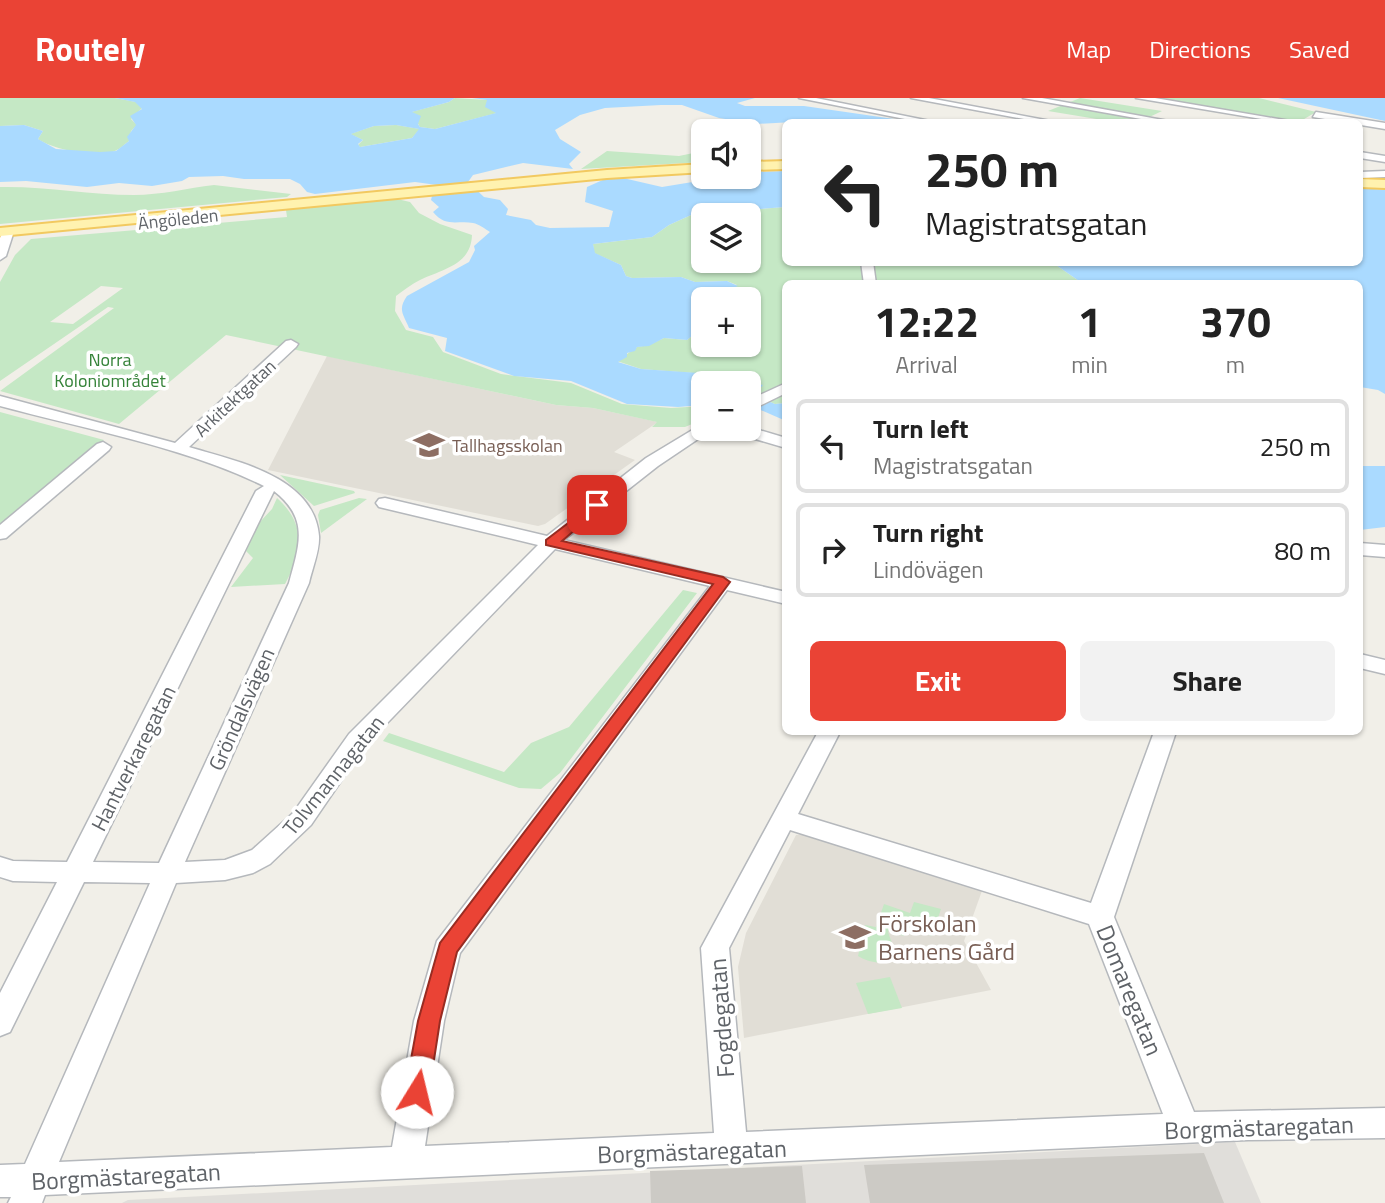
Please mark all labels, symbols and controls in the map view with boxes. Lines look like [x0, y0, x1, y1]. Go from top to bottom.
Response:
text: Routely [35, 24, 145, 74]
text: Map [1066, 31, 1111, 67]
text: Directions [1149, 31, 1251, 67]
text: Saved [1289, 31, 1350, 67]
map controls [691, 119, 761, 441]
button: sound [691, 119, 761, 189]
text: 250 m [925, 131, 1059, 206]
icon: left [810, 147, 901, 238]
text: Magistratsgatan [925, 199, 1147, 247]
street label: Ängöleden [136, 201, 220, 237]
button: layers [691, 203, 761, 273]
button: + [691, 287, 761, 357]
text: 12:22 [874, 289, 979, 353]
text: 1 [1078, 289, 1101, 353]
text: 370 [1200, 289, 1271, 353]
park label: Norra Koloniområdet [54, 346, 166, 394]
text: Arrival [895, 347, 958, 382]
text: min [1071, 347, 1108, 382]
text: m [1226, 347, 1245, 382]
street label: Arkitektgatan [188, 353, 282, 443]
button: − [691, 371, 761, 441]
text: Turn left [873, 409, 968, 448]
icon: left [814, 427, 852, 465]
text: 250 m [1260, 427, 1331, 466]
school or university icon: Tallhagsskolan [412, 428, 446, 462]
place label: Tallhagsskolan [452, 432, 563, 459]
text: Magistratsgatan [873, 448, 1033, 483]
pin [567, 475, 627, 535]
icon: arrive [578, 486, 616, 524]
text: Turn right [873, 513, 984, 552]
icon: right [814, 531, 852, 569]
text: 80 m [1274, 531, 1331, 570]
text: Lindövägen [873, 552, 984, 587]
button: Exit [810, 641, 1066, 721]
button: Share [1080, 641, 1335, 721]
street label: Gröndalsvägen [200, 642, 282, 776]
street label: Hantverkaregatan [82, 680, 184, 836]
street label: Tolvmannagatan [274, 708, 392, 842]
place label: Förskolan Barnens Gård [878, 905, 1015, 969]
street label: Domaregatan [1087, 919, 1173, 1061]
school or university icon: Förskolan Barnens Gård [838, 920, 872, 954]
street label: Fogdegatan [699, 957, 743, 1079]
position arrow [380, 1055, 454, 1129]
street label: Borgmästaregatan [1164, 1106, 1354, 1148]
street label: Borgmästaregatan [597, 1130, 787, 1172]
street label: Borgmästaregatan [30, 1153, 222, 1199]

